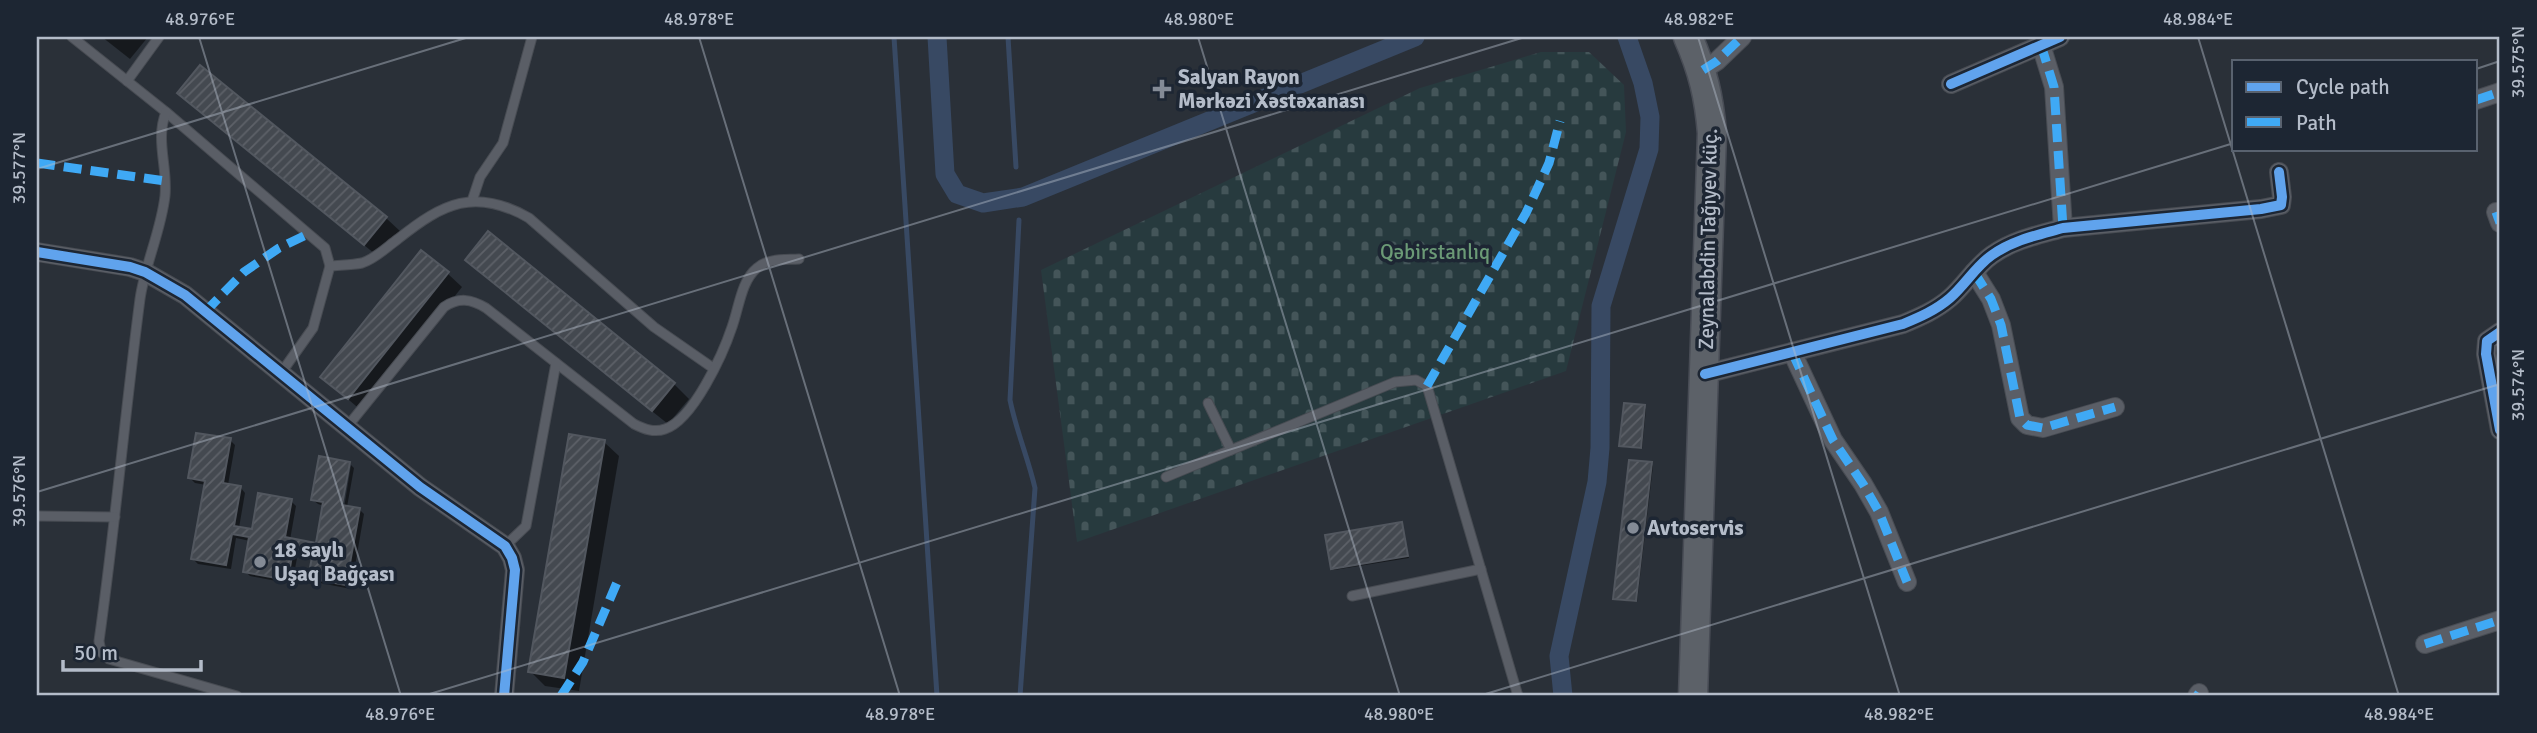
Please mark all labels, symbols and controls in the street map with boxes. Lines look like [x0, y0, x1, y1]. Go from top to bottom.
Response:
text: 48.976°E [165, 8, 235, 30]
text: 48.978°E [664, 8, 734, 30]
text: 48.980°E [1164, 8, 1234, 30]
text: 48.982°E [1664, 8, 1734, 30]
text: 48.984°E [2163, 8, 2233, 30]
text: 39.575°N [2507, 26, 2529, 98]
legend [2232, 60, 2478, 150]
place label: Salyan Rayon Mərkəzi Xəstəxanası [1178, 64, 1365, 114]
text: Cycle path [2296, 74, 2390, 100]
marker: Salyan Rayon Mərkəzi Xəstəxanası [1152, 79, 1172, 99]
text: Path [2296, 110, 2337, 136]
street label: Zeynalabdin Tağıyev küç. [1693, 128, 1723, 350]
text: 39.577°N [8, 132, 30, 204]
park label: Qəbirstanlıq [1380, 239, 1490, 265]
text: 39.574°N [2507, 349, 2529, 421]
text: 39.576°N [8, 455, 30, 527]
place label: Avtoservis [1647, 515, 1744, 541]
marker: Avtoservis [1625, 520, 1641, 536]
place label: 18 saylı Uşaq Bağçası [274, 537, 395, 587]
marker: 18 saylı Uşaq Bağçası [252, 554, 268, 570]
scale bar [63, 628, 201, 672]
text: 50 m [74, 640, 118, 666]
text: 48.976°E [365, 703, 435, 725]
text: 48.978°E [865, 703, 935, 725]
text: 48.980°E [1364, 703, 1434, 725]
text: 48.982°E [1864, 703, 1934, 725]
text: 48.984°E [2364, 703, 2434, 725]

